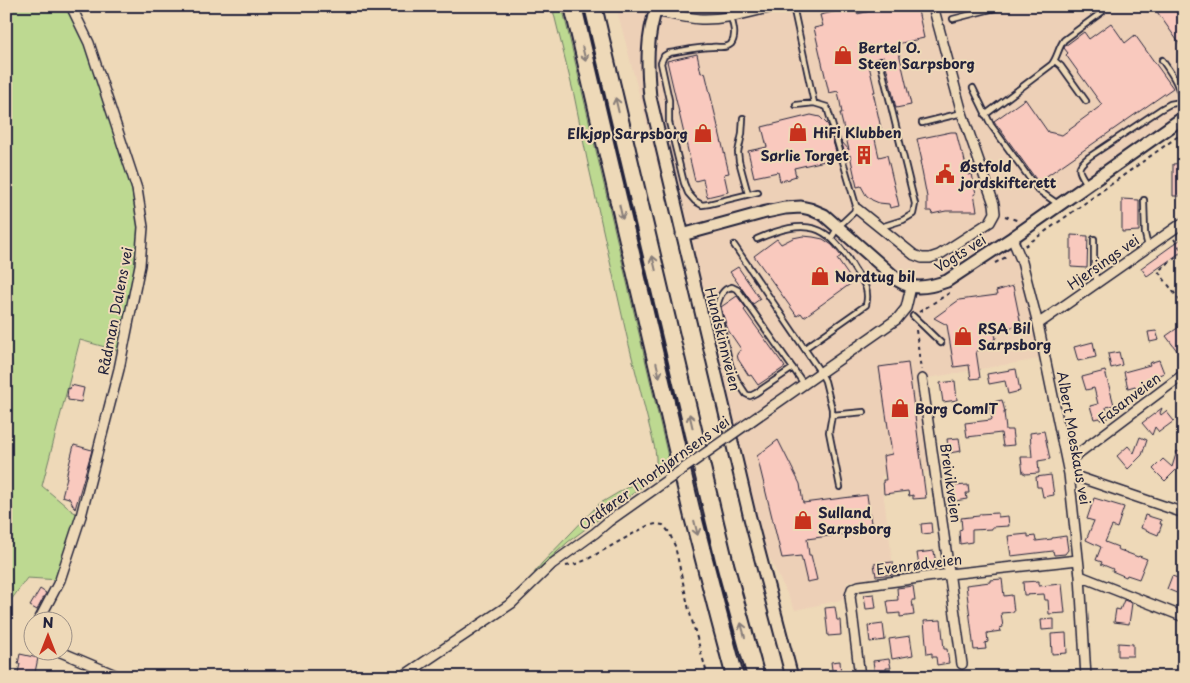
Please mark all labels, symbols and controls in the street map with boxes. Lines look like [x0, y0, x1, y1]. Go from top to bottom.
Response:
place label: Bertel O. Steen Sarpsborg [858, 37, 975, 74]
shop icon: Bertel O. Steen Sarpsborg [832, 44, 854, 66]
one-way arrow [580, 45, 589, 61]
one-way arrow [612, 97, 621, 113]
shop icon: HiFi Klubben [787, 121, 809, 143]
shop icon: Elkjøp Sarpsborg [692, 122, 714, 144]
place label: HiFi Klubben [813, 122, 902, 143]
place label: Elkjøp Sarpsborg [567, 123, 688, 144]
building icon: Sørlie Torget [853, 144, 875, 166]
place label: Sørlie Torget [761, 145, 849, 166]
place label: Østfold jordskifterett [958, 156, 1057, 193]
public building icon: Østfold jordskifterett [934, 163, 956, 185]
one-way arrow [617, 203, 626, 219]
street label: Vogts vei [930, 229, 990, 277]
street label: Hjersings vei [1063, 229, 1143, 295]
street label: Rådman Dalens vei [92, 245, 138, 377]
one-way arrow [649, 255, 658, 271]
shop icon: Nordtug bil [809, 265, 831, 287]
place label: Nordtug bil [835, 266, 915, 287]
street label: Hundskinnveien [700, 285, 746, 393]
place label: RSA Bil Sarpsborg [978, 318, 1051, 355]
shop icon: RSA Bil Sarpsborg [952, 325, 974, 347]
one-way arrow [654, 362, 663, 378]
street label: Fasanveien [1093, 367, 1165, 429]
street label: Albert Moeskaus vei [1052, 370, 1096, 506]
shop icon: Borg ComIT [889, 397, 911, 419]
place label: Borg ComIT [915, 398, 999, 419]
street label: Ordfører Thorbjørnsens vei [574, 411, 734, 535]
one-way arrow [686, 414, 695, 430]
street label: Breivikveien [935, 442, 967, 524]
place label: Sulland Sarpsborg [818, 502, 891, 539]
shop icon: Sulland Sarpsborg [792, 509, 814, 531]
one-way arrow [692, 520, 701, 536]
street label: Evenrødveien [875, 548, 963, 580]
north arrow [22, 610, 72, 660]
text: N [42, 612, 54, 633]
one-way arrow [738, 622, 747, 638]

